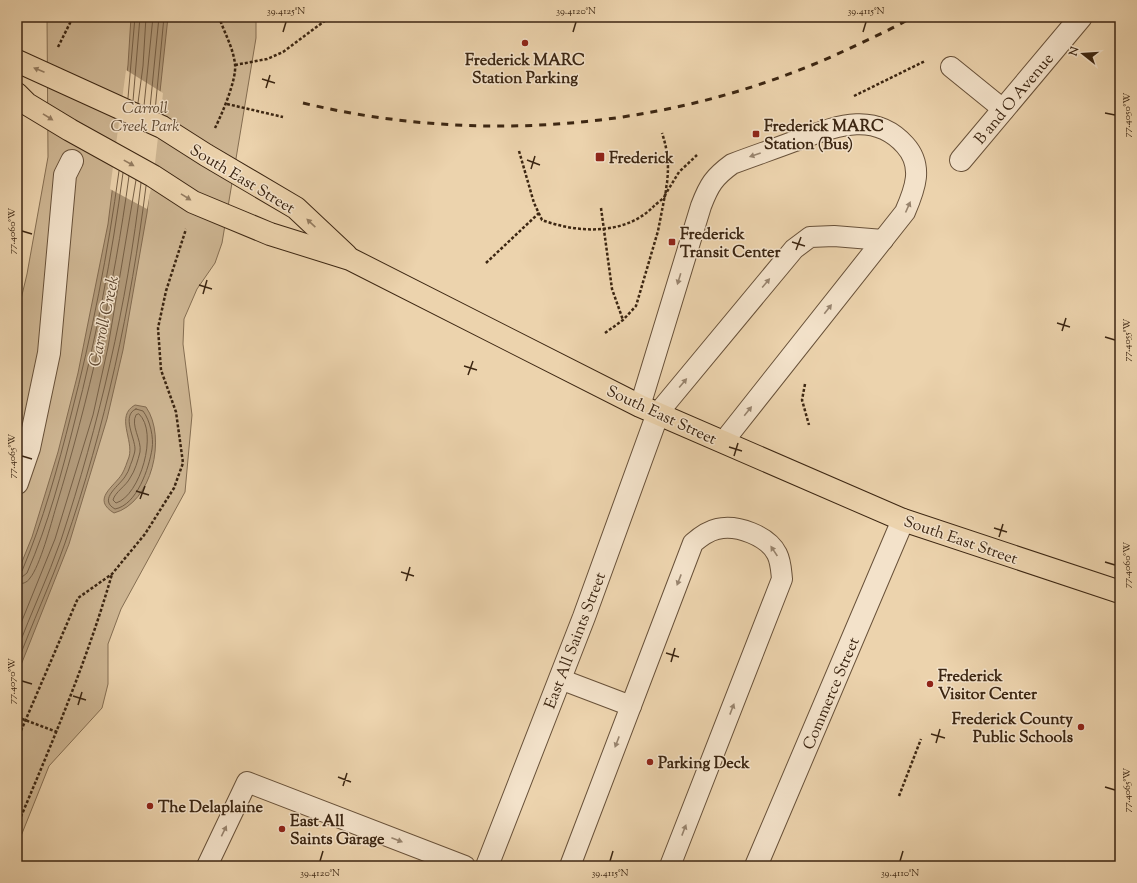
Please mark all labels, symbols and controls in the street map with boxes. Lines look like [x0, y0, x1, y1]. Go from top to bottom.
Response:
text: 39.4125°N [267, 4, 305, 19]
text: 39.4120°N [556, 4, 596, 19]
text: 39.4115°N [847, 4, 885, 19]
north arrow [1063, 34, 1103, 74]
marker: Frederick MARC Station Parking [520, 38, 530, 48]
text: N [1065, 45, 1083, 59]
street label: B and O Avenue [970, 49, 1060, 150]
place label: Frederick MARC Station Parking [465, 50, 585, 91]
one-way arrow [34, 67, 45, 73]
text: 77.4050°W [1120, 93, 1135, 137]
park label: Carroll Creek Park [111, 98, 179, 139]
one-way arrow [42, 113, 54, 120]
place label: Frederick MARC Station (Bus) [764, 116, 884, 157]
marker: Frederick MARC Station (Bus) [751, 129, 761, 139]
street label: South East Street [185, 140, 299, 221]
place label: Frederick [609, 148, 674, 171]
marker: Frederick [594, 151, 606, 163]
one-way arrow [749, 153, 761, 159]
one-way arrow [123, 160, 135, 167]
one-way arrow [181, 193, 191, 201]
one-way arrow [905, 201, 911, 212]
text: 77.4060°W [5, 208, 20, 254]
one-way arrow [307, 219, 316, 228]
place label: Frederick Transit Center [680, 224, 781, 265]
marker: Frederick Transit Center [667, 237, 677, 247]
water label: Carroll Creek [84, 274, 126, 369]
one-way arrow [676, 274, 682, 286]
one-way arrow [762, 278, 770, 289]
one-way arrow [824, 304, 833, 315]
text: 77.4055°W [1120, 319, 1135, 361]
one-way arrow [679, 378, 688, 389]
street label: South East Street [602, 381, 720, 452]
one-way arrow [743, 406, 752, 417]
text: 77.4065°W [5, 434, 20, 478]
street label: South East Street [900, 511, 1021, 572]
text: 77.4060°W [1120, 542, 1135, 588]
one-way arrow [770, 546, 778, 557]
street label: East All Saints Street [540, 569, 613, 713]
one-way arrow [676, 574, 682, 586]
street label: Commerce Street [798, 634, 867, 754]
text: 77.4070°W [5, 658, 20, 704]
place label: Frederick Visitor Center [938, 666, 1038, 707]
marker: Frederick Visitor Center [925, 679, 935, 689]
one-way arrow [729, 702, 735, 714]
place label: Frederick County Public Schools [952, 709, 1073, 750]
marker: Frederick County Public Schools [1076, 722, 1086, 732]
one-way arrow [614, 737, 620, 749]
place label: Parking Deck [658, 753, 750, 776]
marker: Parking Deck [645, 757, 655, 767]
text: 77.4065°W [1120, 768, 1135, 812]
place label: The Delaplaine [158, 797, 264, 820]
marker: The Delaplaine [145, 801, 155, 811]
place label: East All Saints Garage [290, 811, 385, 852]
one-way arrow [682, 823, 688, 835]
marker: East All Saints Garage [277, 824, 287, 834]
one-way arrow [221, 825, 227, 837]
one-way arrow [391, 837, 403, 843]
text: 39.4120°N [300, 866, 340, 881]
text: 39.4115°N [591, 866, 629, 881]
text: 39.4110°N [881, 866, 919, 881]

